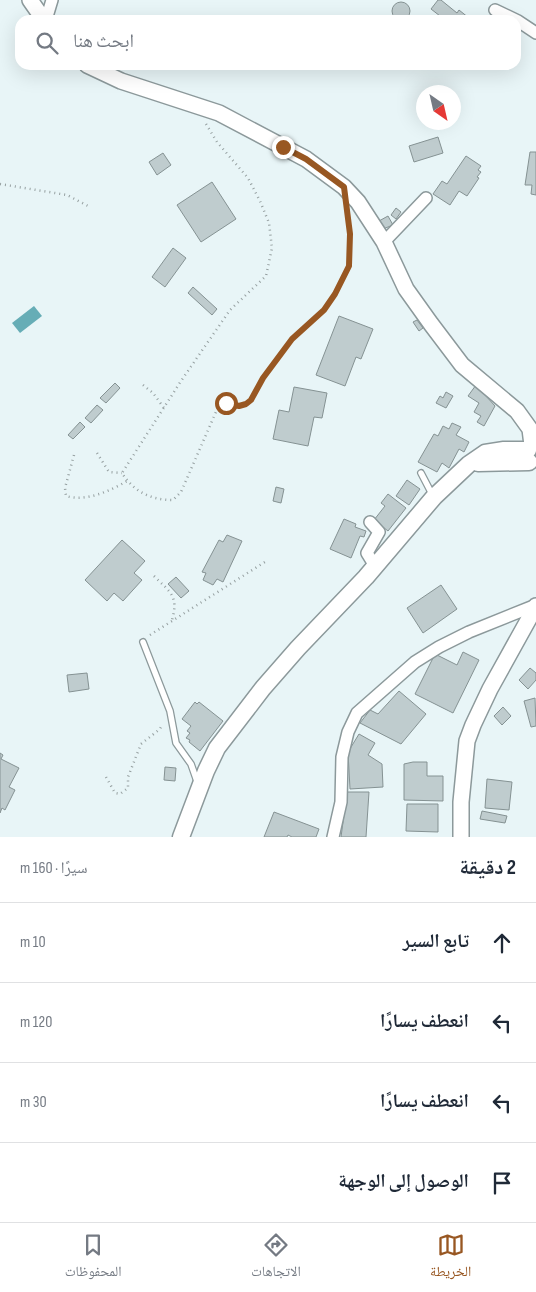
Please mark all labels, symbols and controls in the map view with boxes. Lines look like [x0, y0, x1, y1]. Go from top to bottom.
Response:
search box [15, 15, 521, 70]
icon: search [33, 29, 61, 57]
text: ابحث هنا [73, 30, 134, 53]
north arrow [416, 85, 461, 130]
route end [272, 136, 295, 159]
route start [215, 392, 238, 415]
text: 2 دقيقة [459, 855, 516, 880]
text: سيرًا · 160 m [20, 859, 87, 878]
icon: ahead [488, 929, 516, 957]
text: تابع السير [403, 930, 469, 953]
text: 10 m [20, 933, 46, 952]
icon: left [488, 1009, 516, 1037]
text: انعطف يسارًا [380, 1010, 469, 1033]
text: 120 m [20, 1013, 52, 1032]
icon: left [488, 1089, 516, 1117]
text: انعطف يسارًا [380, 1090, 469, 1113]
text: 30 m [20, 1093, 47, 1112]
icon: arrive [488, 1169, 516, 1197]
text: الوصول إلى الوجهة [338, 1170, 469, 1193]
tab: المحفوظات [65, 1231, 122, 1285]
tab: الاتجاهات [251, 1231, 301, 1285]
tab: الخريطة [430, 1231, 471, 1285]

